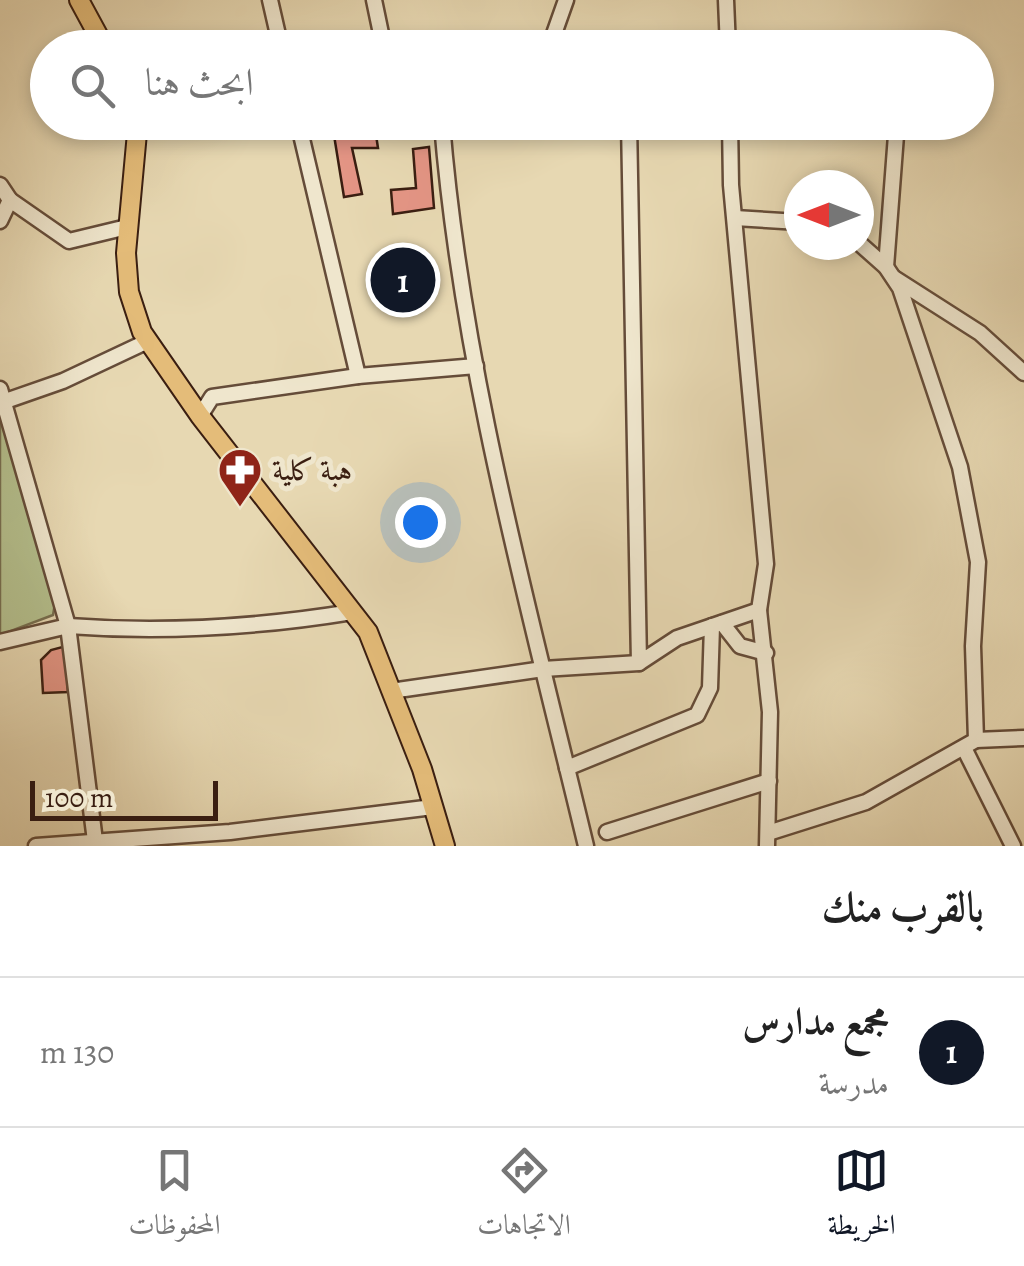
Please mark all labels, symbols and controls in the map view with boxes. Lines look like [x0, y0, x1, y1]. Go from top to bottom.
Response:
search box [30, 30, 994, 140]
text: ابحث هنا [145, 56, 254, 108]
icon: search [65, 58, 120, 113]
north arrow [784, 170, 874, 260]
pin: 1 [370, 242, 436, 318]
pharmacy icon: هبة كلية [217, 447, 263, 508]
place label: هبة كلية [272, 450, 352, 490]
your location [395, 497, 446, 548]
scale bar [30, 776, 218, 820]
text: 100 m [45, 779, 113, 817]
text: بالقرب منك [821, 878, 984, 935]
text: مجمع مدارس [742, 995, 889, 1047]
text: 130 m [40, 1030, 114, 1074]
text: 1 [946, 1030, 957, 1074]
text: مدرسة [818, 1061, 889, 1105]
tab: المحفوظات [128, 1143, 221, 1252]
tab: الاتجاهات [477, 1143, 571, 1252]
tab: الخريطة [828, 1143, 896, 1252]

